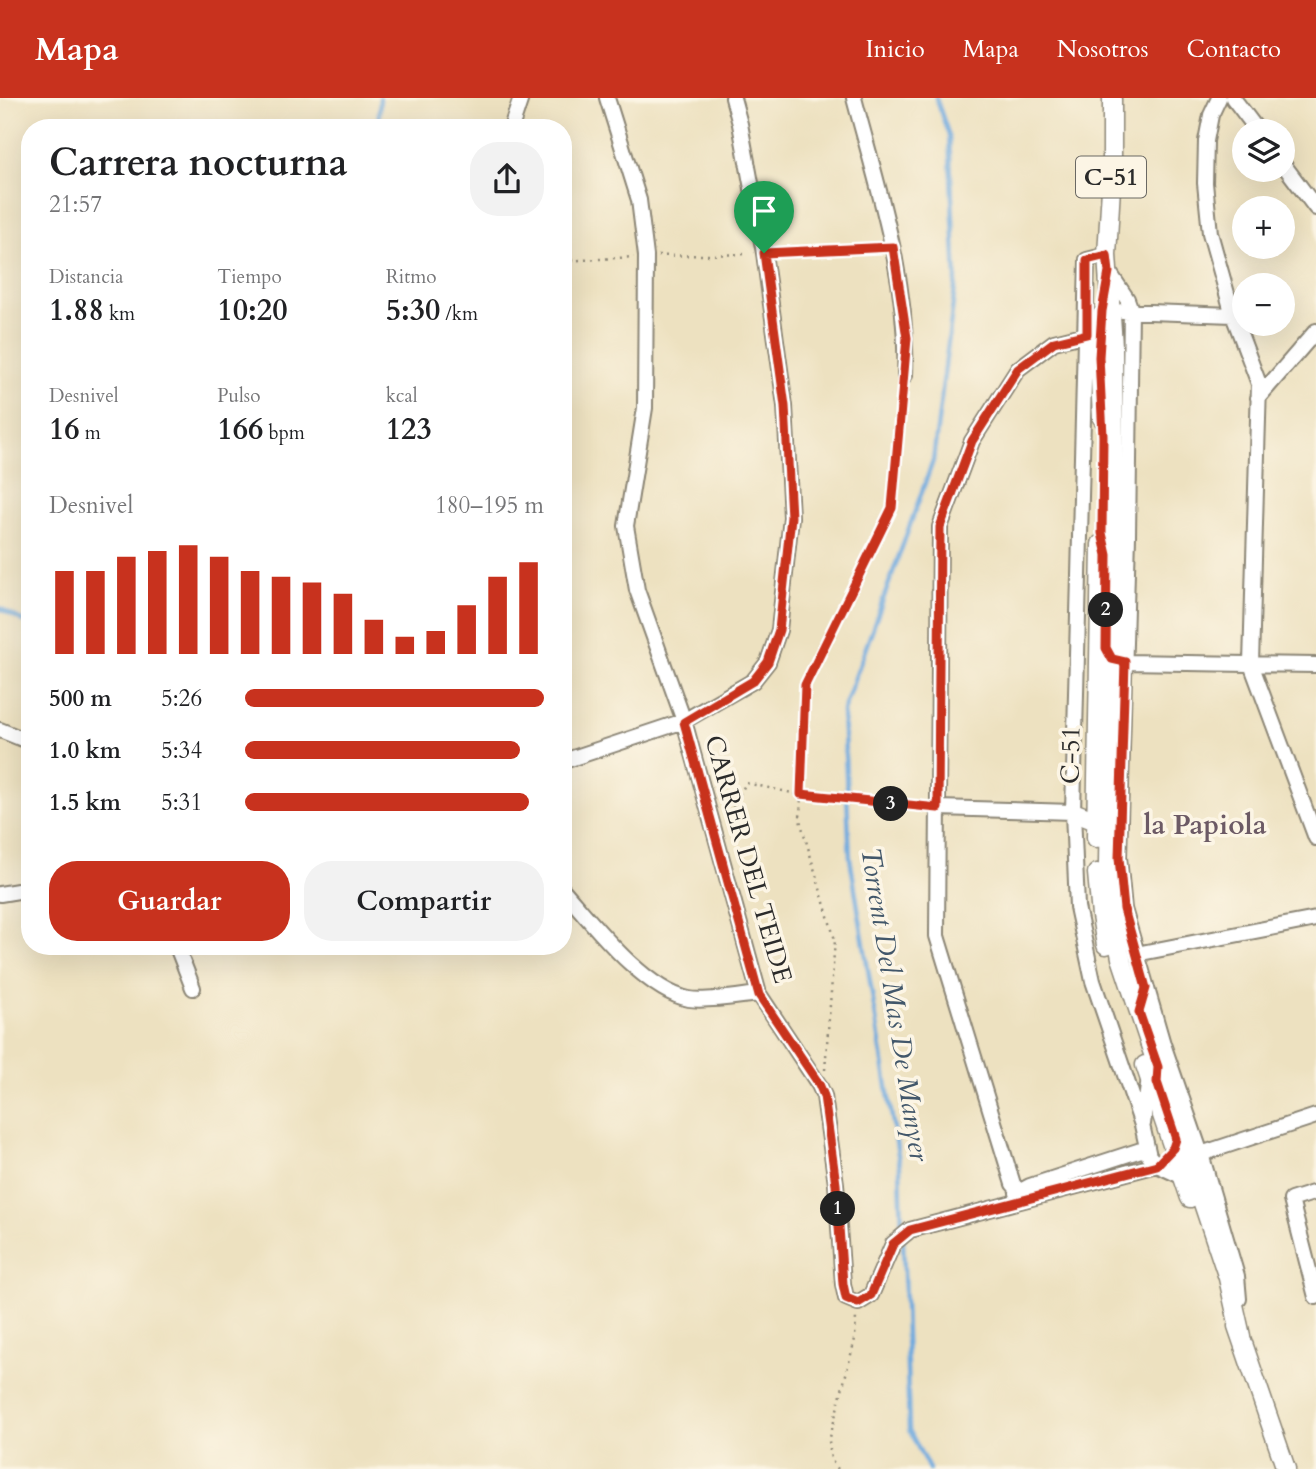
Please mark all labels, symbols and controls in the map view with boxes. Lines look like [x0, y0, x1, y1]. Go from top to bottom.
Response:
text: Mapa [35, 27, 119, 72]
text: Inicio [865, 33, 925, 66]
text: Mapa [963, 33, 1019, 66]
text: Nosotros [1057, 33, 1149, 66]
text: Contacto [1187, 33, 1281, 66]
map controls [1232, 119, 1295, 336]
button: layers [1232, 119, 1295, 182]
text: Carrera nocturna [49, 137, 348, 189]
button: share [470, 142, 544, 216]
road number: C-51 [1076, 156, 1146, 198]
pin [734, 181, 794, 253]
text: 21:57 [49, 189, 102, 220]
icon: arrive [745, 192, 783, 230]
button: + [1232, 196, 1295, 259]
text: Distancia [49, 264, 123, 290]
text: Tiempo [217, 264, 282, 290]
text: Ritmo [386, 264, 437, 290]
button: − [1232, 273, 1295, 336]
text: 1.88 [49, 290, 104, 331]
text: 10:20 [217, 290, 288, 331]
text: 5:30 [386, 290, 440, 331]
text: km [104, 301, 135, 327]
text: /km [440, 301, 478, 327]
text: Desnivel [49, 383, 119, 409]
text: Pulso [217, 383, 260, 409]
text: kcal [386, 383, 418, 409]
text: 16 [49, 409, 80, 450]
text: 166 [217, 409, 263, 450]
text: 123 [386, 409, 432, 450]
text: m [80, 420, 101, 446]
text: bpm [263, 420, 305, 446]
text: Desnivel [49, 490, 133, 521]
text: 180–195 m [435, 490, 544, 521]
pin: 2 [1088, 592, 1124, 628]
text: 2 [1101, 596, 1110, 622]
text: 500 m [49, 683, 112, 714]
text: 5:26 [161, 683, 202, 714]
street label: C-51 [1052, 726, 1089, 784]
street label: CARRER DEL TEIDE [696, 731, 801, 987]
text: 1.0 km [49, 735, 121, 766]
text: 5:34 [161, 735, 202, 766]
pin: 3 [874, 786, 908, 822]
text: 1.5 km [49, 787, 121, 818]
text: 5:31 [161, 787, 202, 818]
text: 3 [886, 790, 895, 816]
district label: la Papiola [1143, 806, 1267, 844]
water label: Torrent Del Mas De Manyer [851, 845, 939, 1165]
button: Guardar [49, 861, 290, 941]
button: Compartir [304, 861, 544, 941]
pin: 1 [820, 1192, 856, 1226]
text: 1 [833, 1195, 842, 1221]

